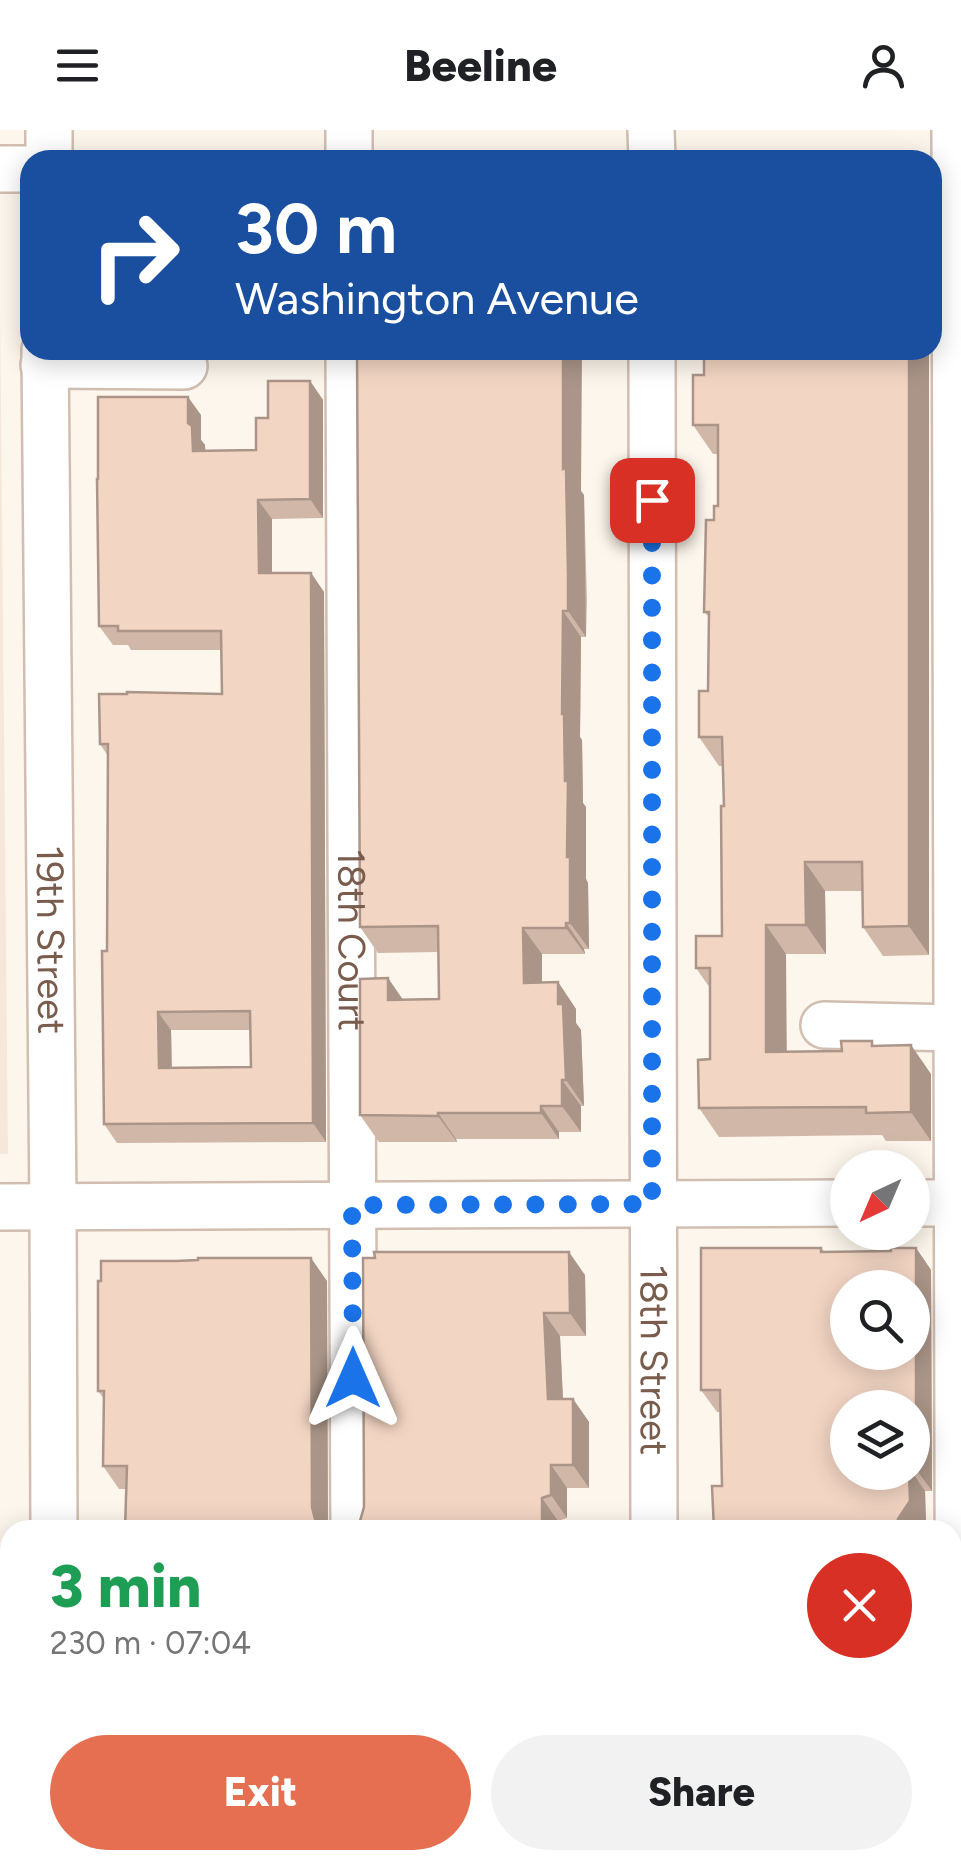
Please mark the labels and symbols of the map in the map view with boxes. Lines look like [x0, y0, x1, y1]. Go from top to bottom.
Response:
pin [610, 458, 695, 543]
street label: 19th Street [27, 845, 74, 1035]
street label: 18th Court [328, 849, 375, 1031]
north arrow [830, 1150, 930, 1250]
street label: 18th Street [631, 1265, 677, 1455]
position arrow [301, 1326, 405, 1430]

